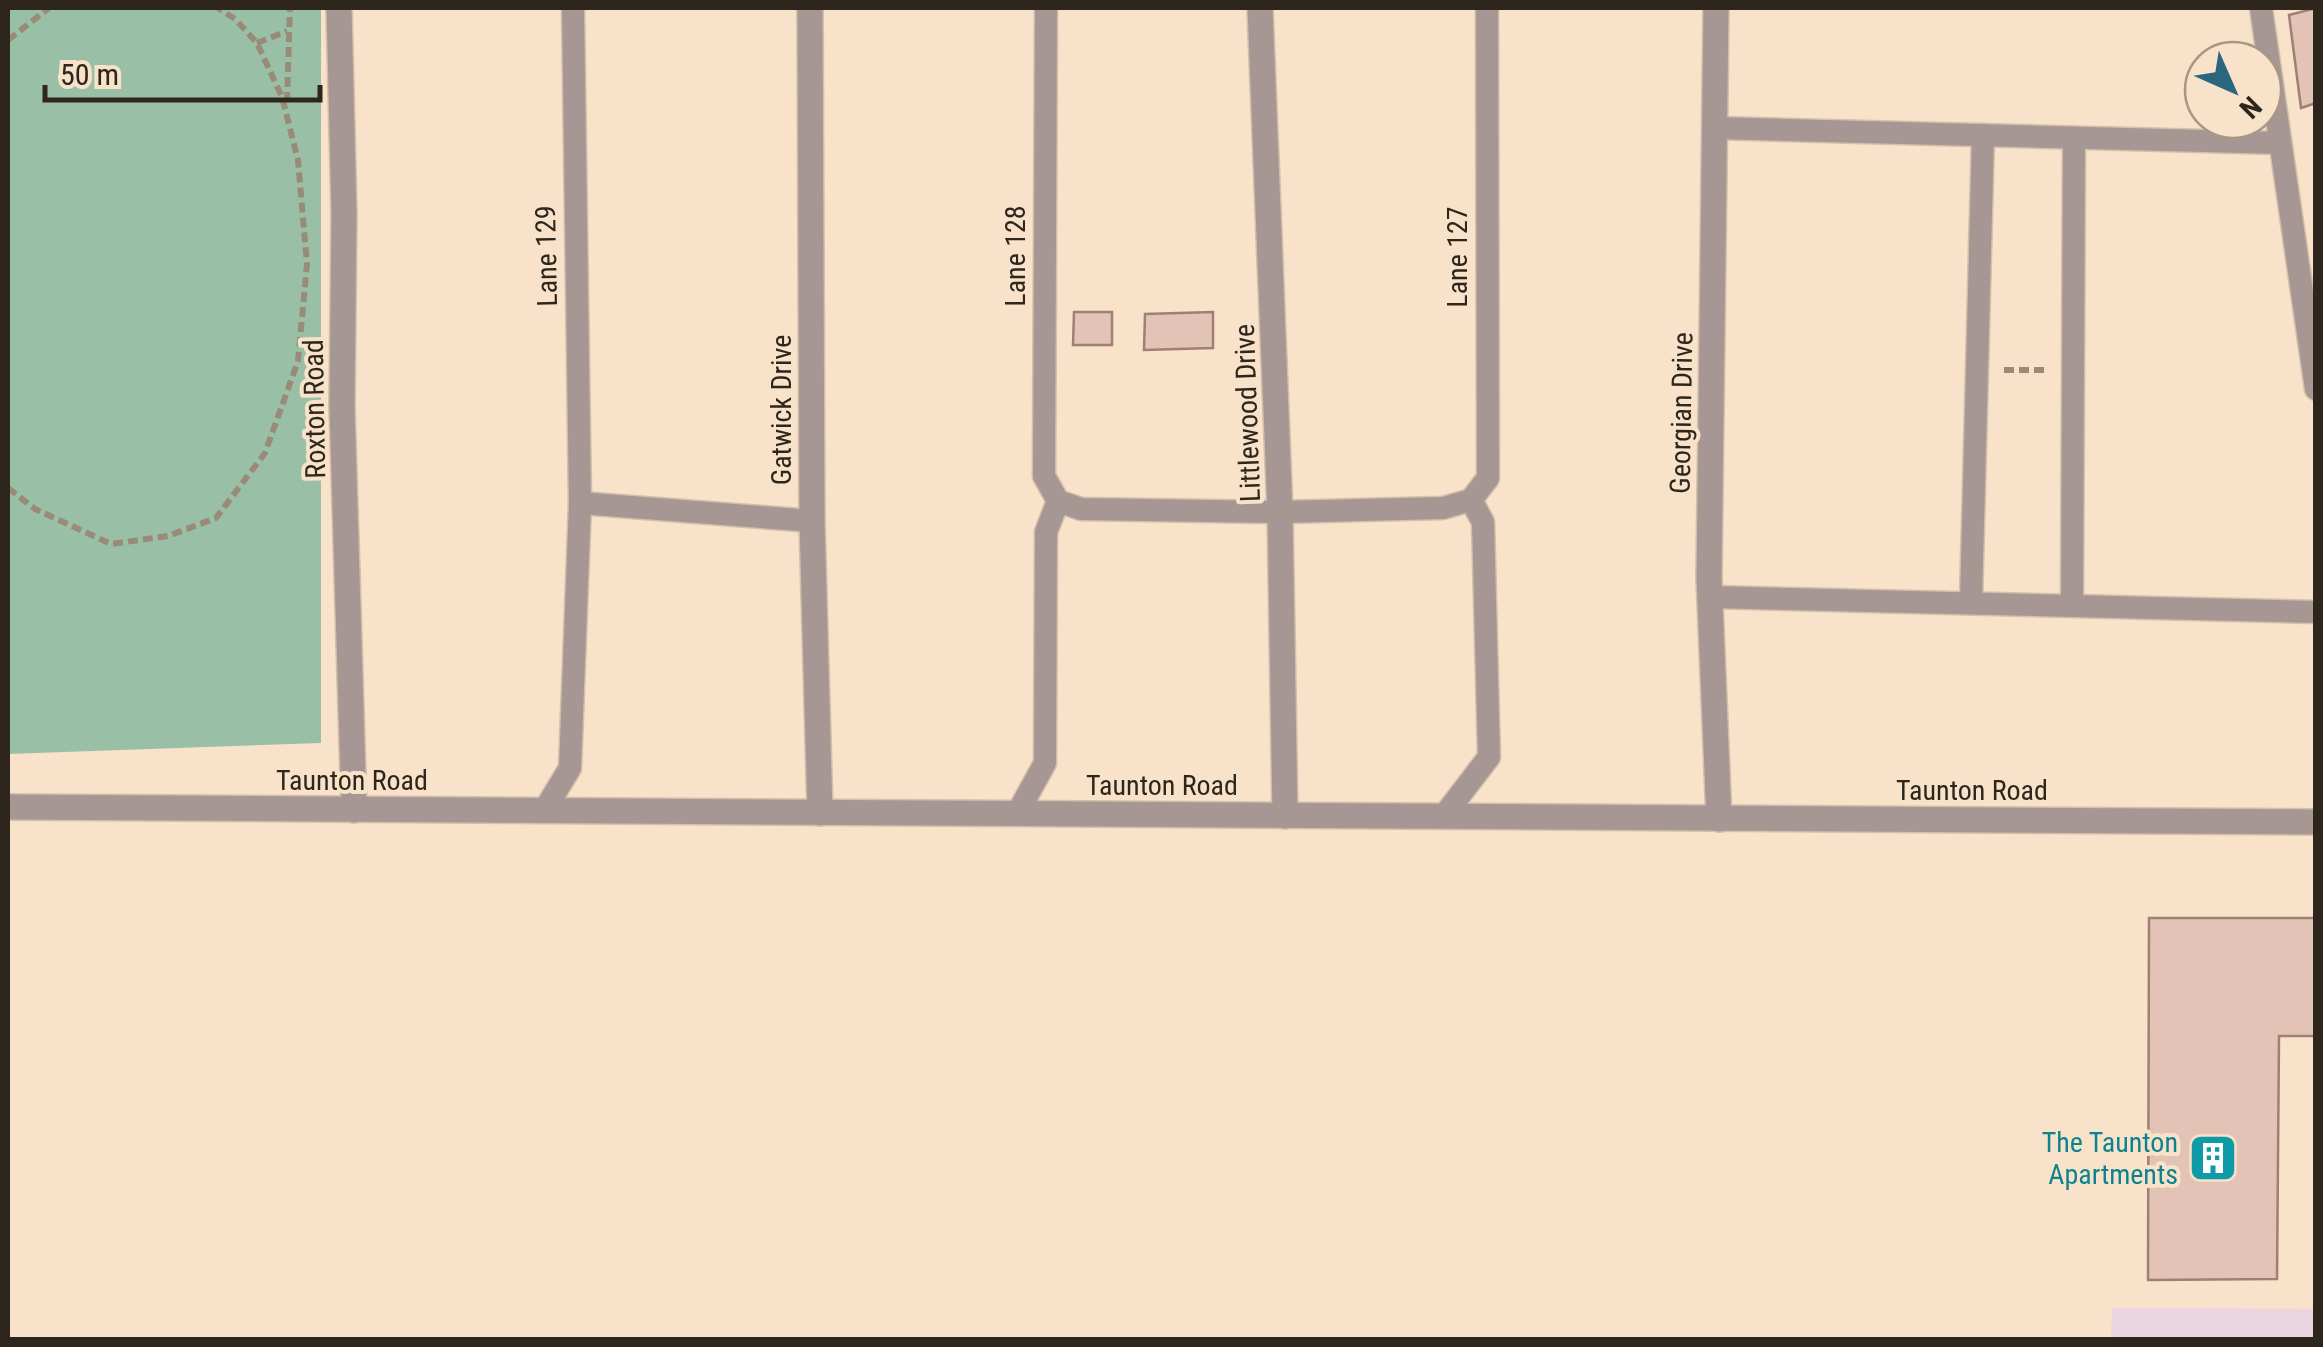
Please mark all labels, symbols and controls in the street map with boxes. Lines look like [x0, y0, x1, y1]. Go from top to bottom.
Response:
scale bar [45, 40, 320, 102]
north arrow [2183, 40, 2283, 140]
text: 50 m [60, 57, 119, 92]
text: N [2233, 90, 2268, 125]
street label: Lane 129 [529, 205, 564, 307]
street label: Lane 128 [999, 205, 1032, 307]
street label: Lane 127 [1441, 206, 1474, 308]
street label: Littlewood Drive [1228, 323, 1267, 503]
street label: Georgian Drive [1664, 332, 1699, 494]
street label: Gatwick Drive [765, 335, 798, 485]
street label: Roxton Road [297, 339, 332, 479]
street label: Taunton Road [276, 764, 428, 797]
street label: Taunton Road [1086, 769, 1238, 802]
street label: Taunton Road [1896, 774, 2048, 807]
place label: The Taunton Apartments [2042, 1126, 2178, 1191]
building icon: The Taunton Apartments [2187, 1132, 2239, 1184]

